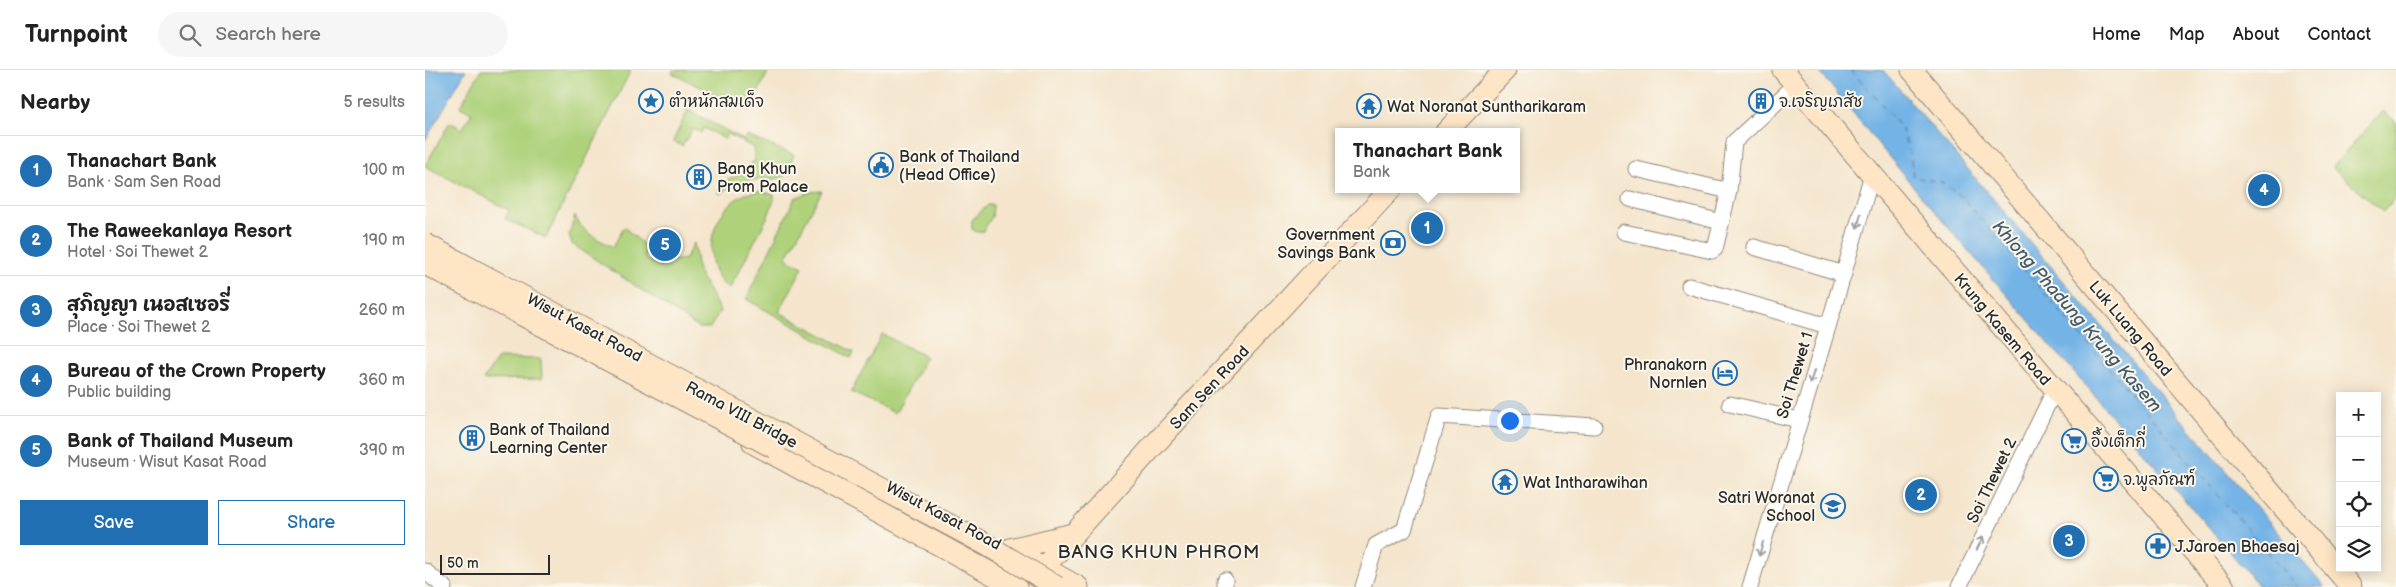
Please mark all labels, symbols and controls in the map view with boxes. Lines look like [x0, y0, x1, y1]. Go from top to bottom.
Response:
search box [158, 12, 508, 57]
text: Turnpoint [25, 20, 128, 49]
icon: search [176, 21, 204, 49]
text: Search here [216, 23, 321, 46]
text: Home [2092, 24, 2141, 45]
text: Map [2169, 24, 2205, 45]
text: About [2233, 24, 2280, 45]
text: Contact [2308, 24, 2371, 45]
place icon: ตำหนักสมเด็จ [638, 88, 664, 114]
building icon: จ.เจริญเภสัช [1748, 88, 1774, 114]
text: Nearby [20, 90, 90, 115]
place label: ตำหนักสมเด็จ [669, 90, 764, 112]
place label: จ.เจริญเภสัช [1779, 91, 1862, 112]
text: 5 results [343, 93, 405, 112]
temple icon: Wat Noranat Suntharikaram [1356, 93, 1382, 119]
place label: Wat Noranat Suntharikaram [1387, 98, 1586, 117]
popup [1335, 128, 1520, 193]
text: Thanachart Bank [1353, 140, 1502, 163]
place label: Bank of Thailand (Head Office) [899, 148, 1020, 185]
text: Thanachart Bank [67, 150, 217, 173]
public building icon: Bank of Thailand (Head Office) [868, 152, 894, 178]
place label: Bang Khun Prom Palace [717, 160, 809, 197]
text: 1 [33, 161, 39, 180]
text: 100 m [362, 161, 405, 180]
text: Bank [1353, 163, 1390, 182]
building icon: Bang Khun Prom Palace [686, 164, 712, 190]
pin: 4 [2248, 171, 2280, 209]
text: Bank · Sam Sen Road [67, 173, 221, 192]
pin: 1 [1411, 209, 1443, 247]
one-way arrow [1853, 213, 1863, 229]
water label: Khlong Phadung Krung Kasem [1988, 216, 2166, 417]
text: The Raweekanlaya Resort [67, 220, 292, 243]
pin: 5 [649, 226, 681, 264]
place label: Government Savings Bank [1277, 226, 1375, 263]
bank icon: Government Savings Bank [1380, 230, 1406, 256]
text: 2 [31, 231, 41, 250]
text: 190 m [363, 231, 405, 250]
text: Hotel · Soi Thewet 2 [67, 243, 208, 262]
street label: Krung Kasem Road [1949, 270, 2054, 390]
street label: Luk Luang Road [2084, 277, 2175, 381]
street label: Wisut Kasat Road [523, 290, 645, 367]
text: สุภิญญา เนอสเซอรี่ [67, 294, 230, 317]
text: 3 [31, 301, 41, 320]
text: 260 m [359, 301, 405, 320]
text: Place · Soi Thewet 2 [67, 318, 210, 337]
street label: Soi Thewet 1 [1773, 330, 1818, 421]
street label: Sam Sen Road [1167, 342, 1254, 434]
place label: Phranakorn Nornlen [1624, 356, 1707, 393]
text: Bureau of the Crown Property [67, 360, 326, 383]
hotel icon: Phranakorn Nornlen [1712, 360, 1738, 386]
one-way arrow [1807, 368, 1817, 384]
text: 4 [31, 371, 41, 390]
text: 360 m [358, 371, 405, 390]
street label: Rama VIII Bridge [682, 378, 801, 453]
text: Public building [67, 383, 171, 402]
map controls [2336, 392, 2381, 572]
button: + [2336, 392, 2381, 437]
your location [1497, 408, 1523, 434]
place label: Bank of Thailand Learning Center [489, 421, 610, 458]
building icon: Bank of Thailand Learning Center [459, 425, 485, 451]
place label: อึ้งเต็กกี่ [2091, 426, 2146, 452]
supermarket icon: อึ้งเต็กกี่ [2061, 428, 2087, 454]
text: Bank of Thailand Museum [67, 430, 293, 453]
street label: Soi Thewet 2 [1964, 434, 2021, 526]
button: − [2336, 437, 2381, 482]
text: 5 [31, 441, 41, 460]
text: 390 m [359, 441, 405, 460]
text: Museum · Wisut Kasat Road [67, 453, 267, 472]
supermarket icon: จ.พูลภัณฑ์ [2093, 466, 2119, 492]
place label: จ.พูลภัณฑ์ [2123, 468, 2196, 492]
temple icon: Wat Intharawihan [1492, 469, 1518, 495]
place label: Wat Intharawihan [1523, 474, 1648, 493]
pin: 2 [1905, 476, 1937, 514]
street label: Wisut Kasat Road [882, 478, 1004, 555]
button: locate [2336, 482, 2381, 527]
place label: Satri Woranat School [1718, 489, 1815, 526]
school or university icon: Satri Woranat School [1820, 493, 1846, 519]
button: Save [20, 500, 208, 545]
button: Share [218, 500, 405, 545]
pin: 3 [2053, 522, 2085, 560]
button: layers [2336, 527, 2381, 572]
pharmacy icon: J.Jaroen Bhaesaj [2145, 533, 2171, 559]
one-way arrow [1976, 536, 1985, 551]
place label: J.Jaroen Bhaesaj [2175, 538, 2300, 557]
district label: BANG KHUN PHROM [1058, 541, 1261, 564]
one-way arrow [1755, 541, 1765, 557]
scale bar [440, 552, 550, 575]
text: 50 m [447, 555, 479, 572]

